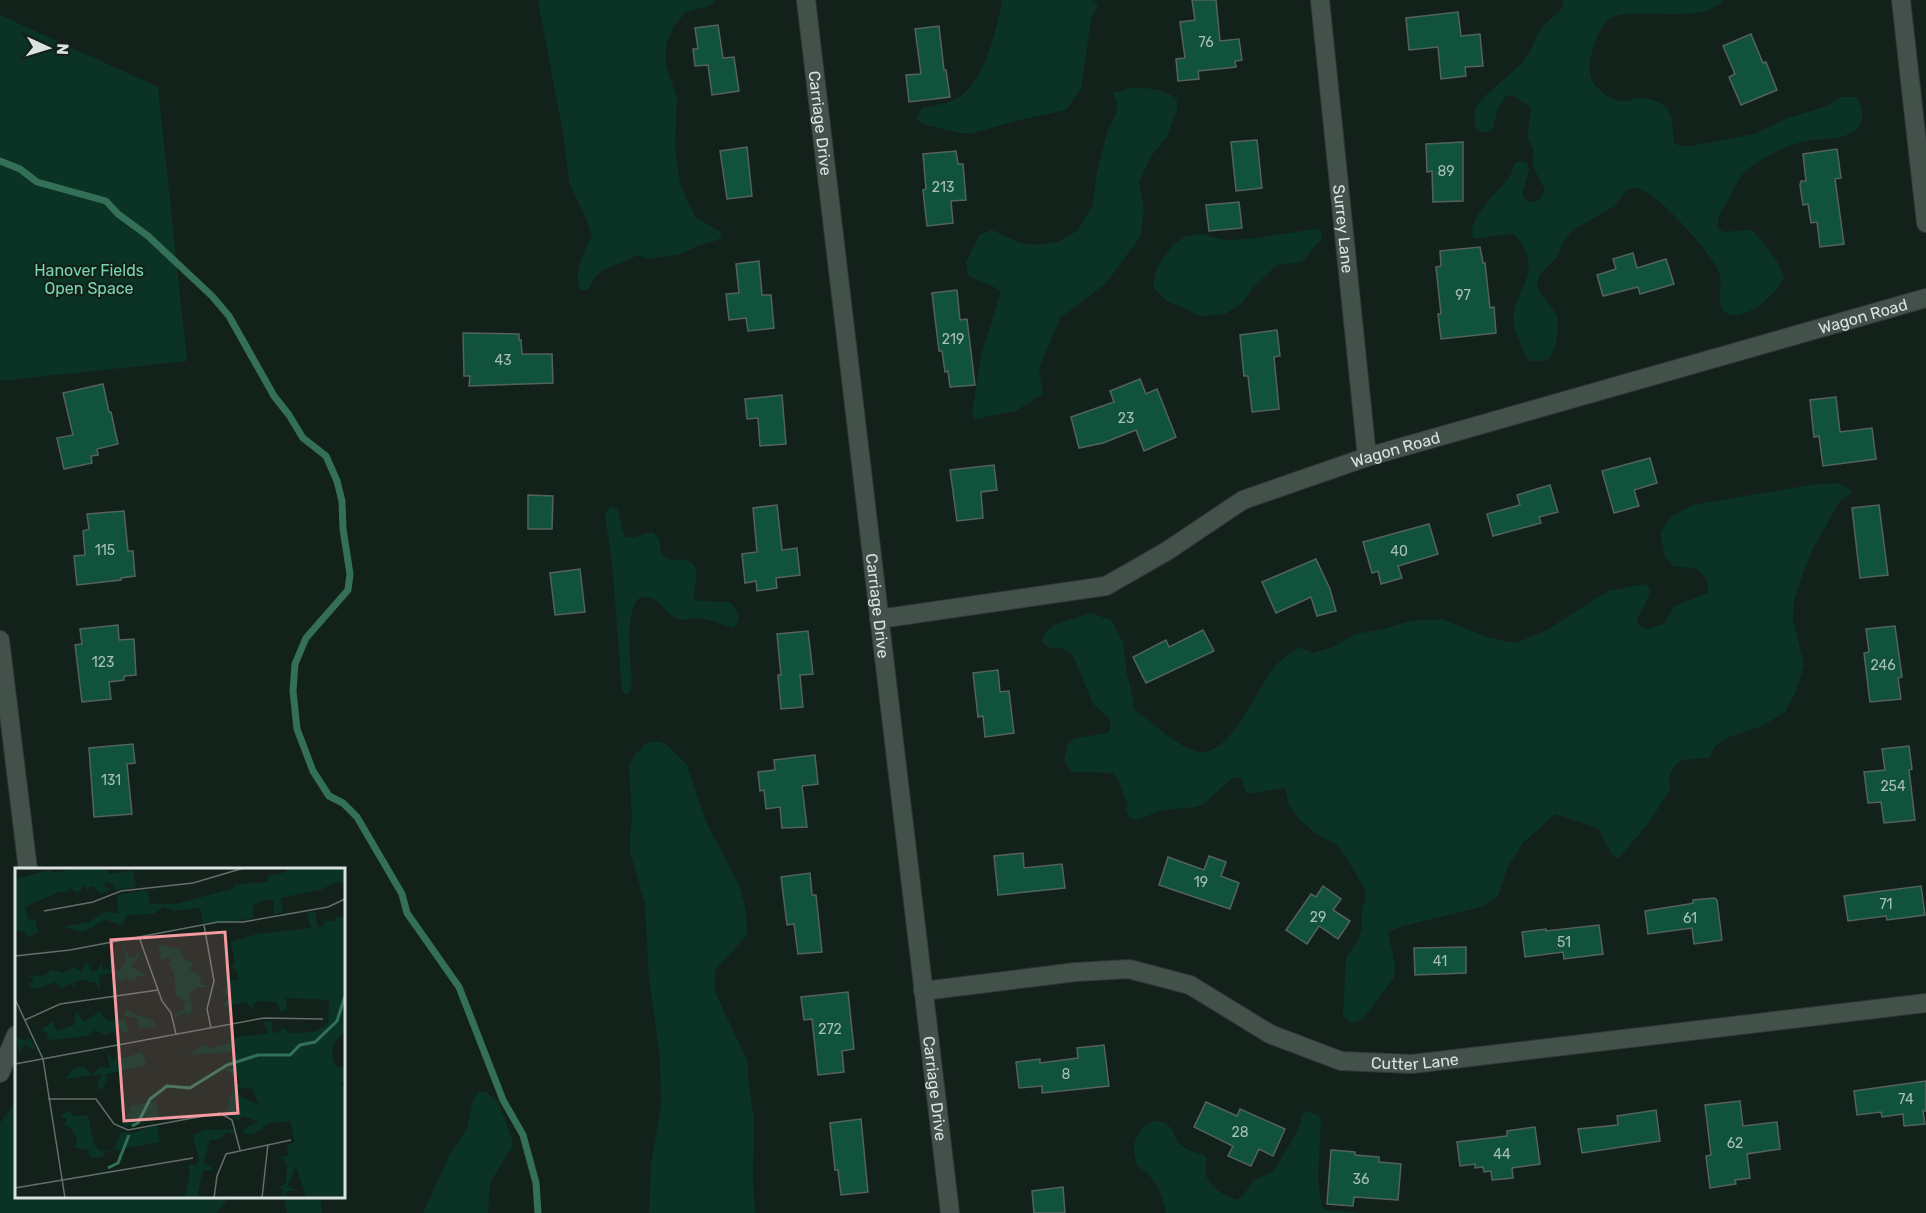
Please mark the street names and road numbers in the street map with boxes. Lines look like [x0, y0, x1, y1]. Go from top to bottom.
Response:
street label: Carriage Drive [804, 70, 836, 177]
street label: Surrey Lane [1329, 184, 1357, 274]
street label: Wagon Road [1816, 295, 1910, 338]
street label: Wagon Road [1349, 428, 1442, 472]
street label: Carriage Drive [862, 552, 893, 659]
street label: Carriage Drive [919, 1035, 950, 1142]
street label: Cutter Lane [1370, 1050, 1460, 1074]

